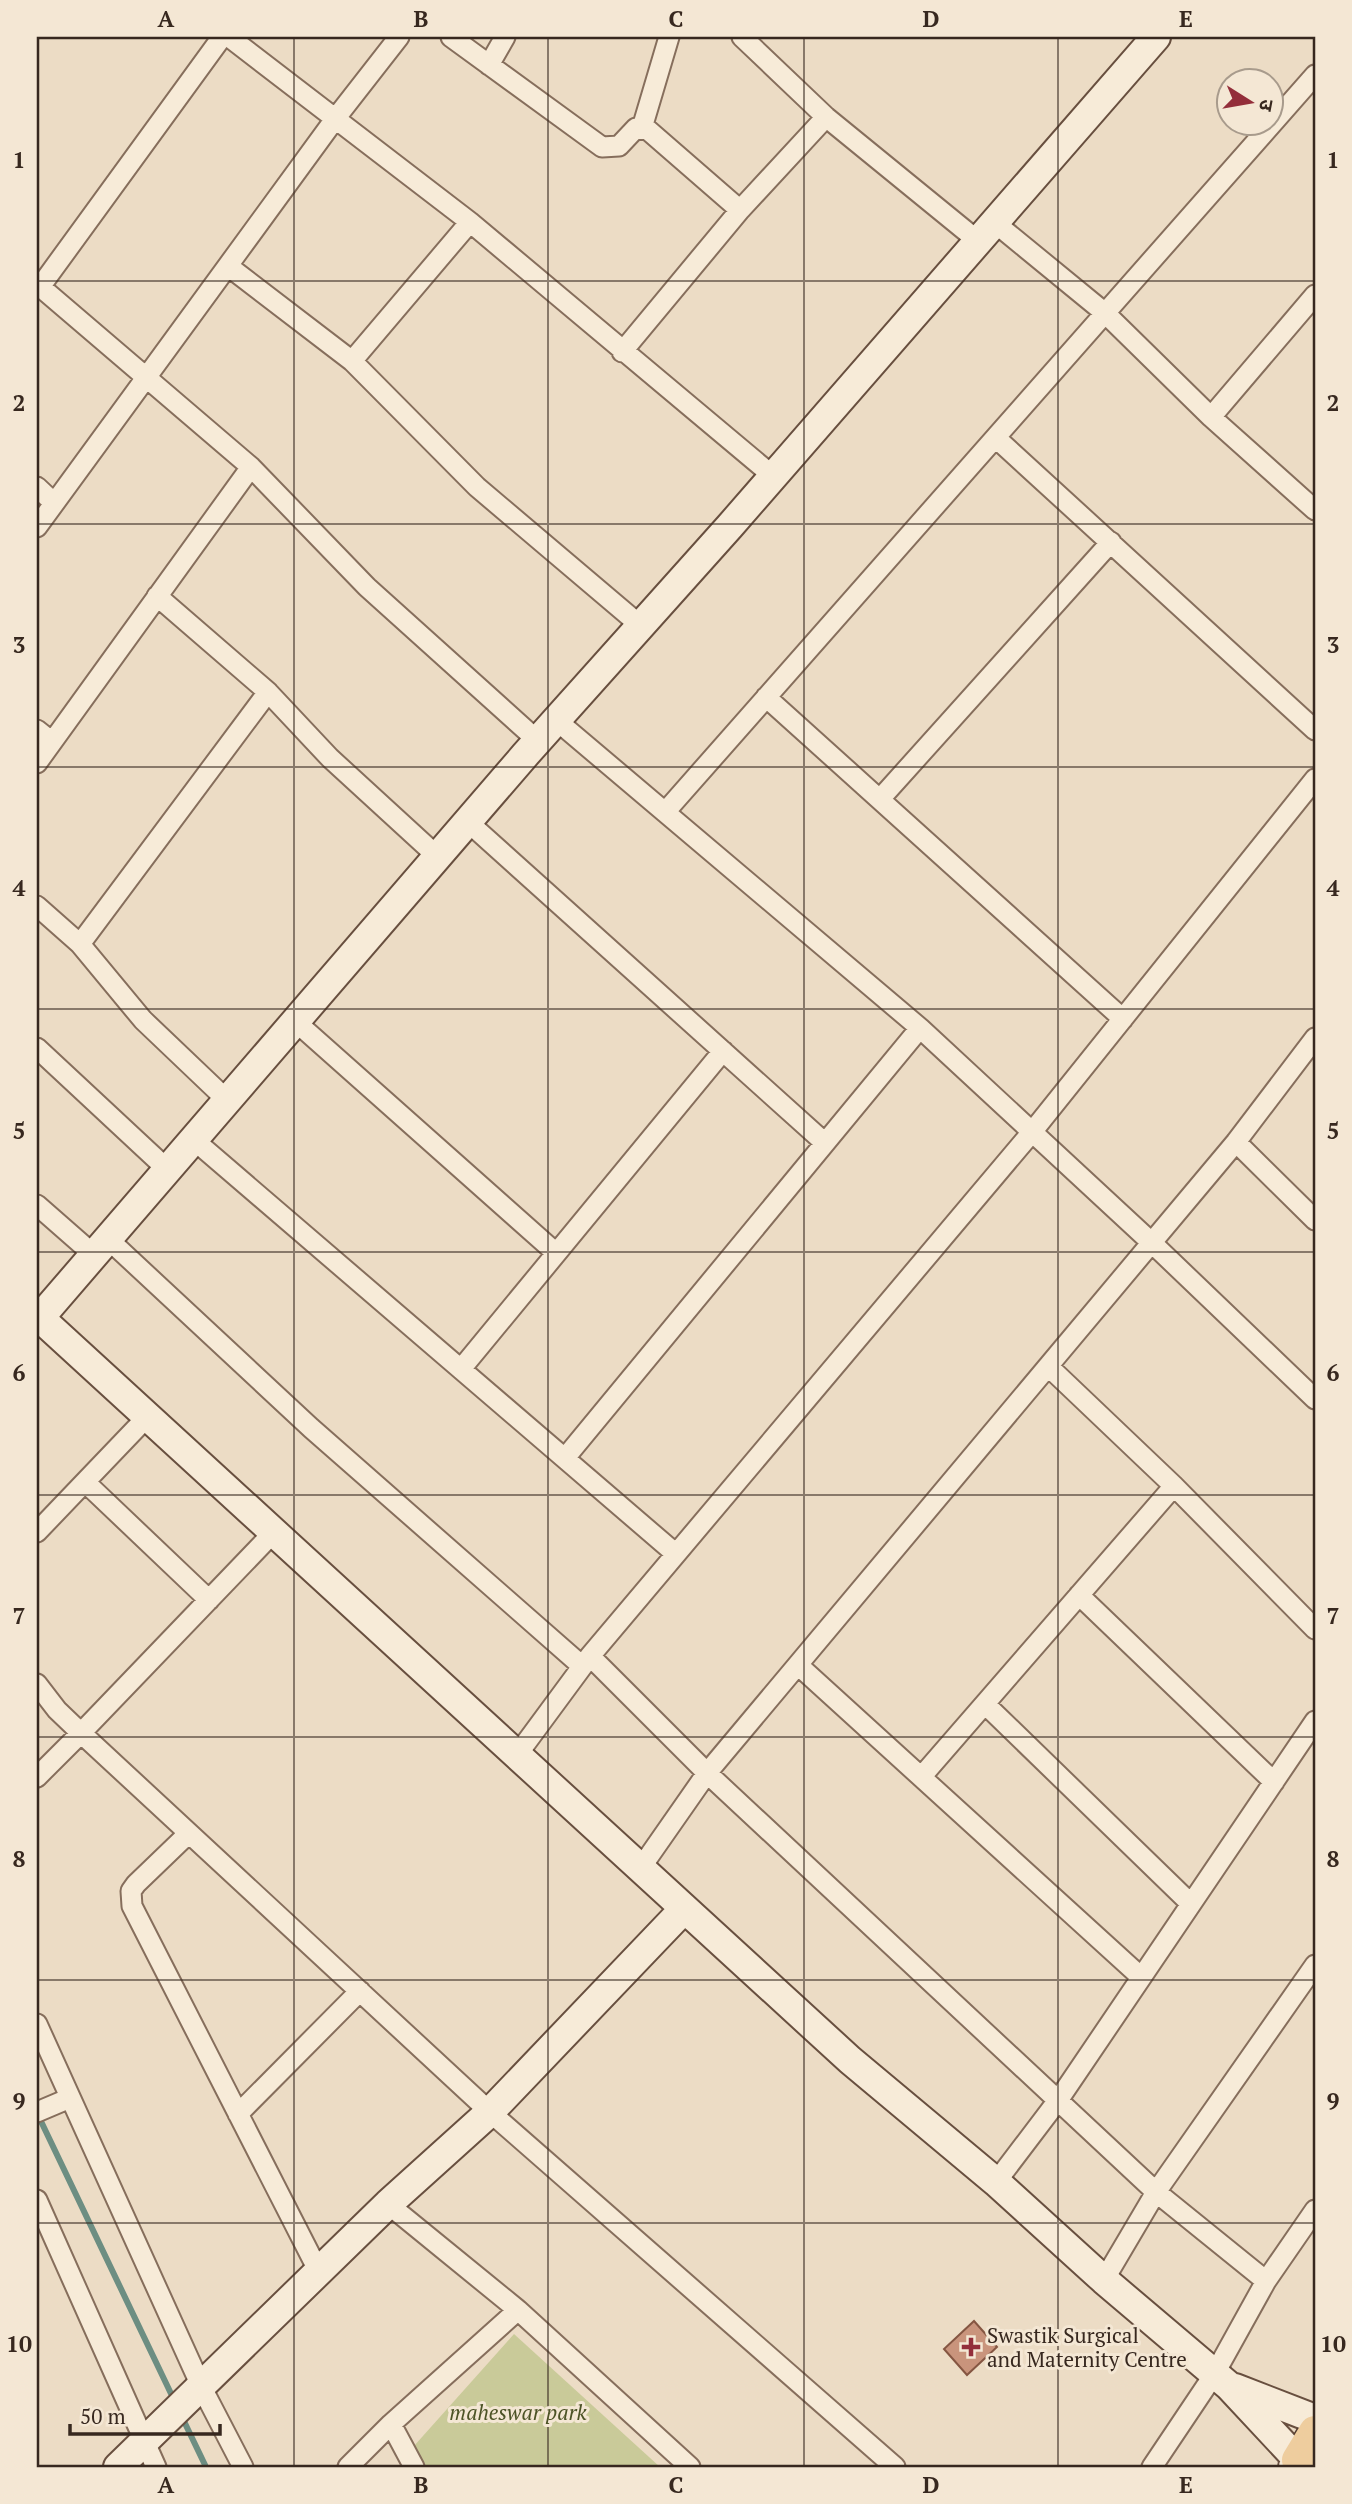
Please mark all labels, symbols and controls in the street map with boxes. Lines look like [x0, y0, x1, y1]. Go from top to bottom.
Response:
text: A [158, 3, 175, 34]
text: B [414, 3, 429, 34]
text: C [669, 3, 684, 34]
text: D [923, 3, 940, 34]
text: E [1179, 3, 1193, 34]
north arrow [1216, 66, 1286, 136]
text: उ [1254, 97, 1281, 114]
text: 1 [13, 144, 26, 175]
text: 1 [1327, 144, 1340, 175]
text: 2 [13, 387, 26, 418]
text: 2 [1327, 387, 1340, 418]
text: 3 [13, 629, 26, 660]
text: 3 [1327, 629, 1340, 660]
text: 4 [13, 872, 26, 903]
text: 4 [1327, 872, 1340, 903]
text: 5 [13, 1115, 26, 1146]
text: 5 [1327, 1115, 1340, 1146]
text: 6 [13, 1357, 26, 1388]
text: 6 [1327, 1357, 1340, 1388]
text: 7 [13, 1600, 26, 1631]
text: 7 [1327, 1600, 1340, 1631]
text: 8 [13, 1843, 26, 1874]
text: 8 [1327, 1843, 1340, 1874]
text: 9 [13, 2085, 26, 2116]
text: 9 [1327, 2085, 1340, 2116]
place label: Swastik Surgical and Maternity Centre [987, 2321, 1187, 2373]
text: 10 [6, 2328, 32, 2359]
text: 10 [1320, 2328, 1346, 2359]
marker: Swastik Surgical and Maternity Centre [961, 2337, 981, 2357]
scale bar [70, 2392, 220, 2436]
park label: maheswar park [449, 2398, 588, 2426]
text: 50 m [80, 2402, 126, 2430]
text: A [158, 2469, 175, 2500]
text: B [414, 2469, 429, 2500]
text: C [669, 2469, 684, 2500]
text: D [923, 2469, 940, 2500]
text: E [1179, 2469, 1193, 2500]

